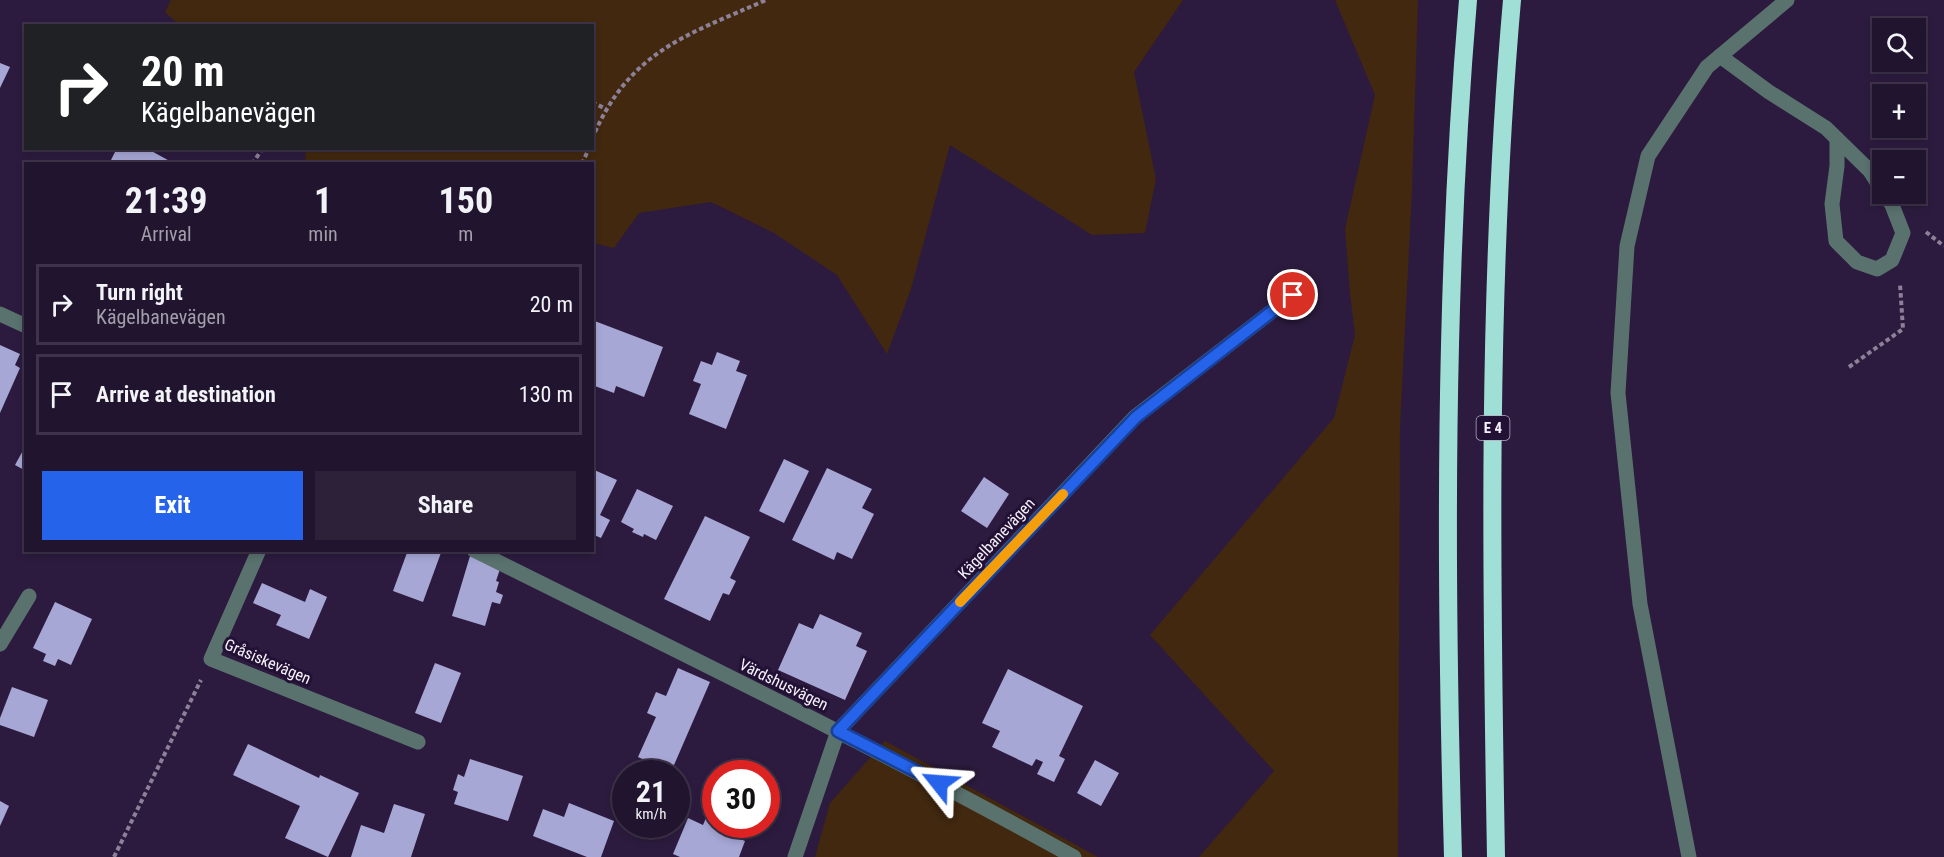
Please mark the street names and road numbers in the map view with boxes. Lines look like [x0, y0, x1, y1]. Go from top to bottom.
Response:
road number: E 4 [1476, 416, 1510, 440]
street label: Kägelbanevägen [954, 494, 1039, 583]
street label: Gråsiskevägen [222, 635, 314, 688]
street label: Värdshusvägen [736, 655, 831, 714]

